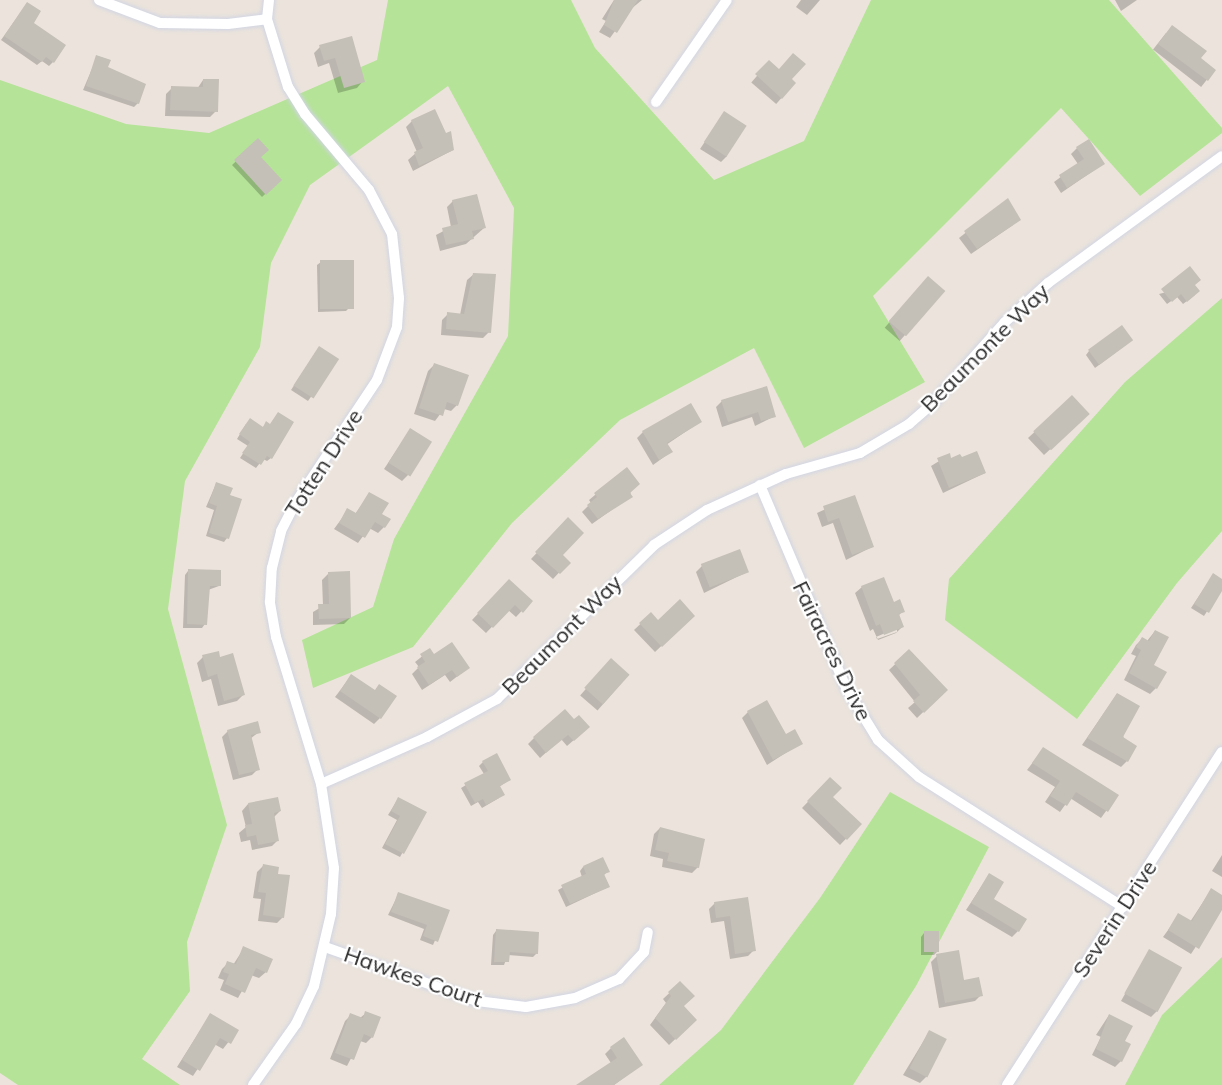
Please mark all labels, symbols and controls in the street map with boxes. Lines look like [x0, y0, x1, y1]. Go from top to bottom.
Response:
street label: Beaumonte Way [915, 278, 1055, 418]
street label: Totten Drive [279, 404, 369, 522]
street label: Beaumont Way [496, 569, 628, 701]
street label: Fairacres Drive [787, 577, 877, 725]
street label: Severin Drive [1067, 856, 1163, 982]
street label: Hawkes Court [340, 941, 486, 1013]

